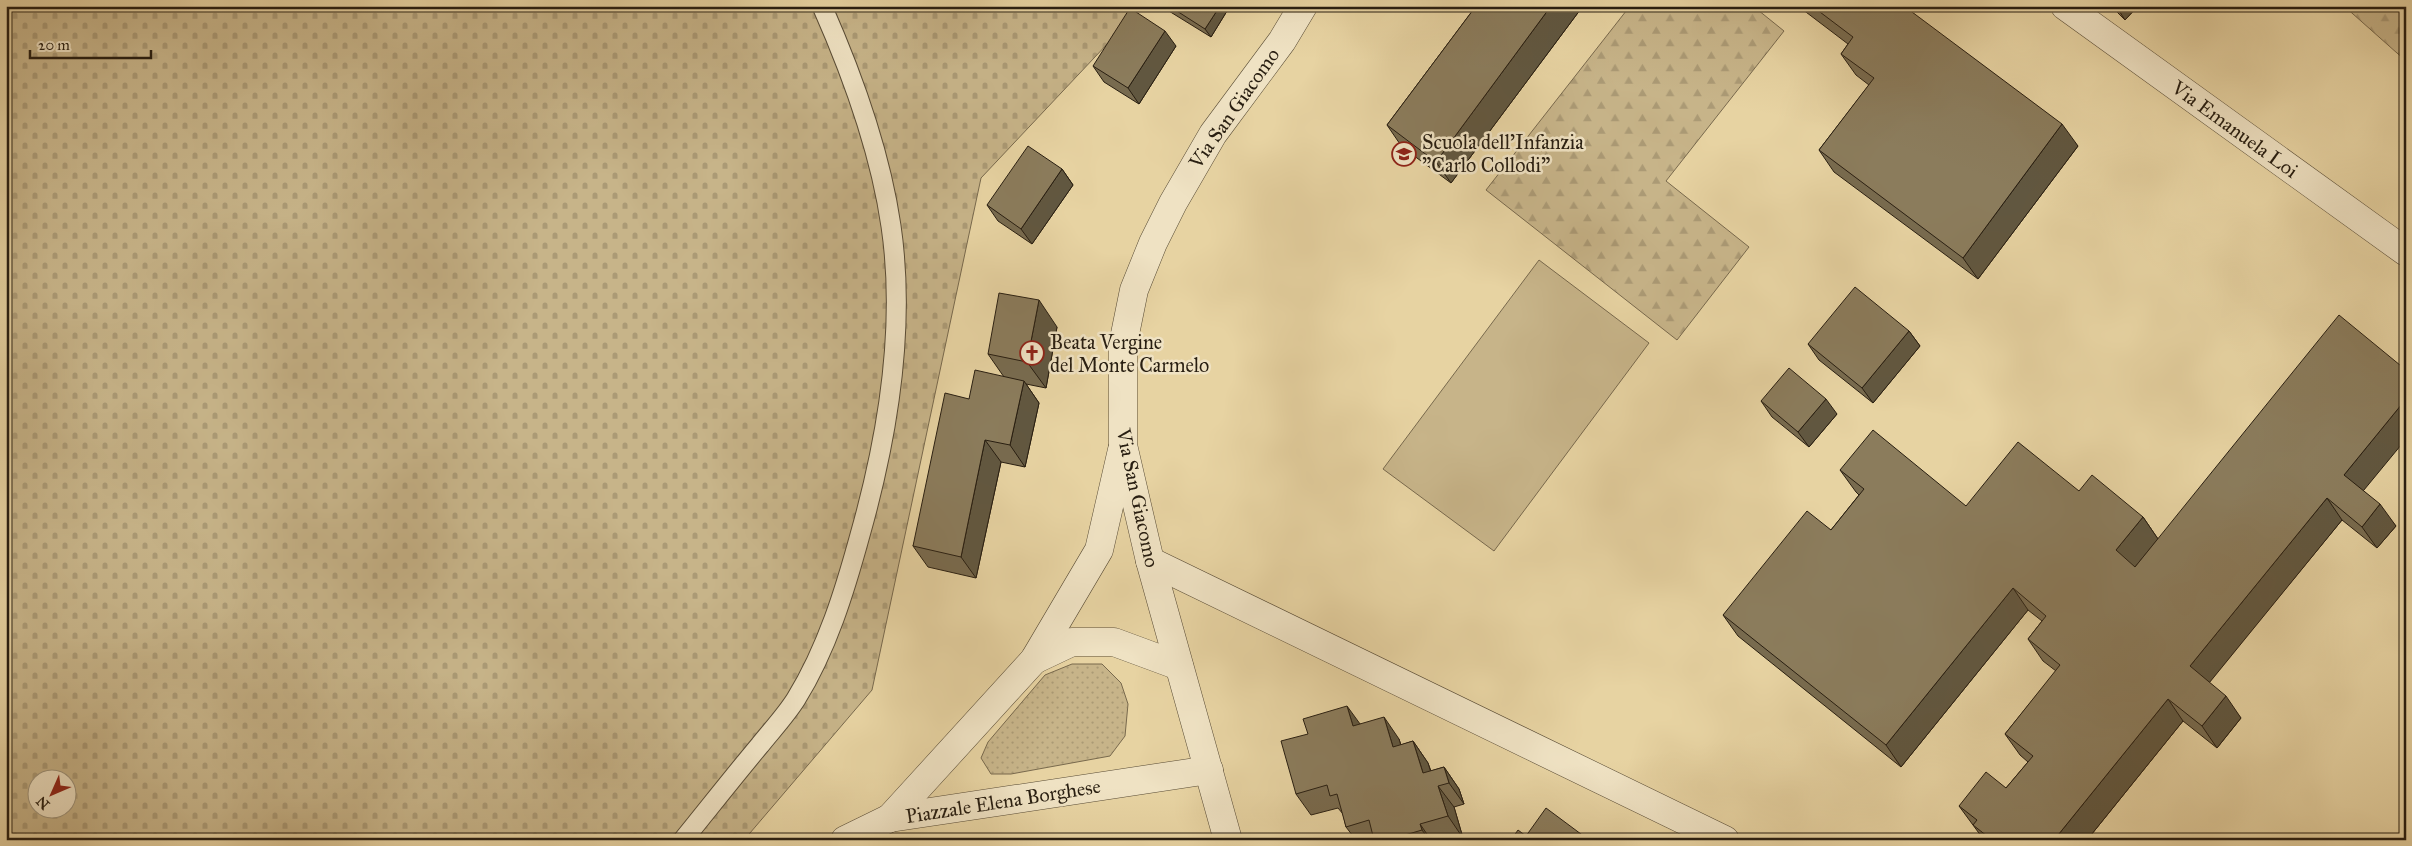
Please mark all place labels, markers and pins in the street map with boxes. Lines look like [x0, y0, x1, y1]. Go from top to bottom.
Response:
place label: Scuola dell'Infanzia "Carlo Collodi" [1422, 130, 1584, 177]
school or university icon: Scuola dell'Infanzia "Carlo Collodi" [1391, 141, 1417, 167]
place label: Beata Vergine del Monte Carmelo [1050, 330, 1209, 377]
church icon: Beata Vergine del Monte Carmelo [1019, 340, 1045, 366]

